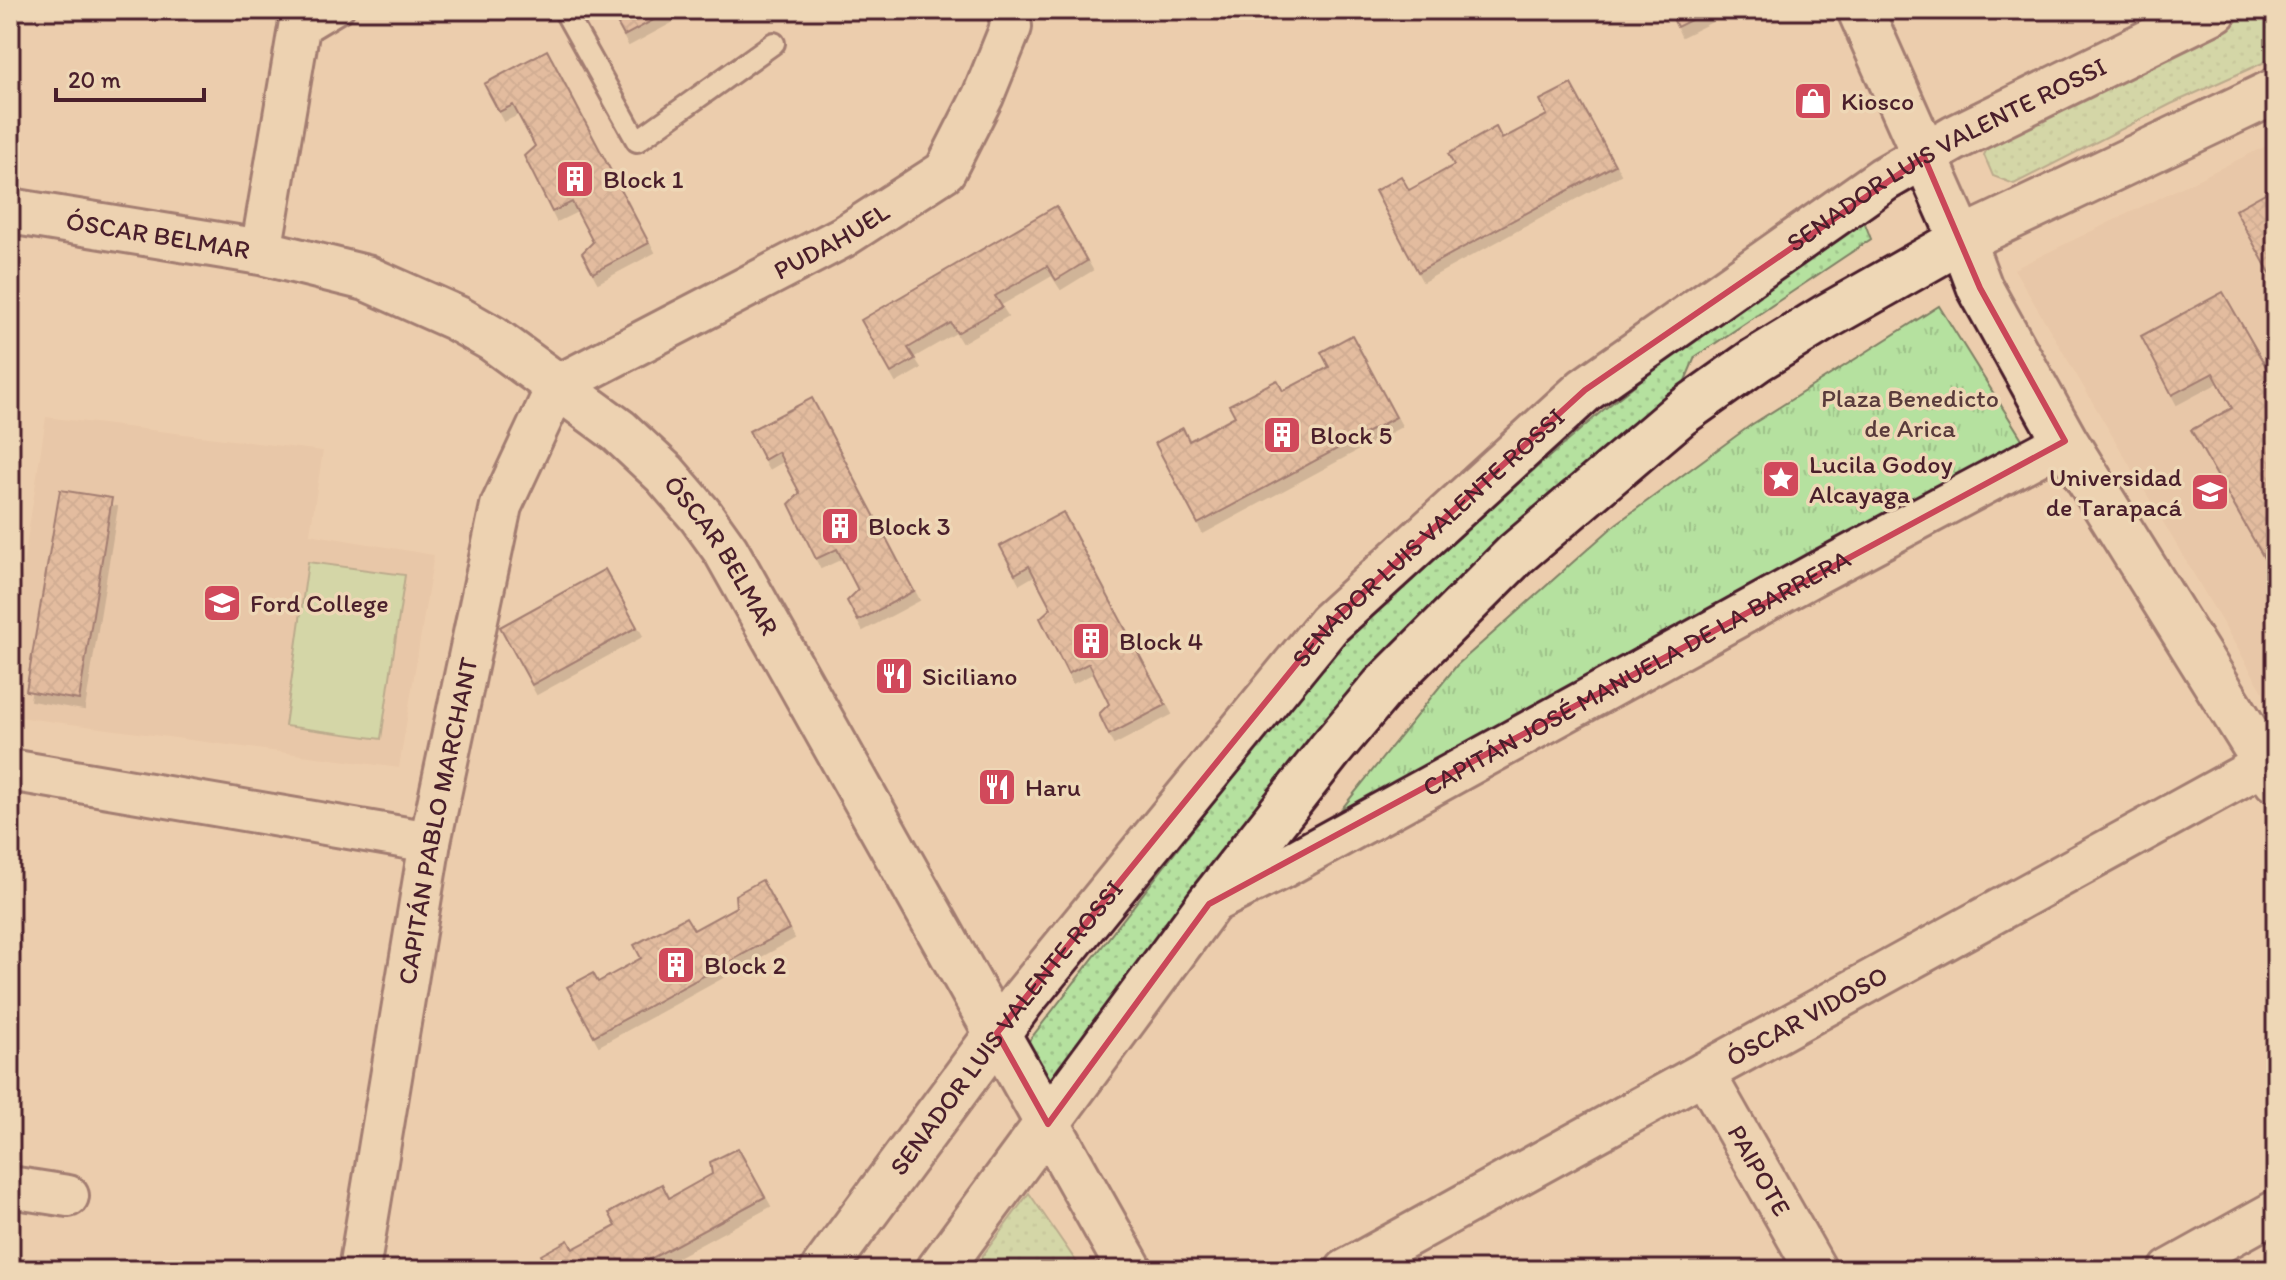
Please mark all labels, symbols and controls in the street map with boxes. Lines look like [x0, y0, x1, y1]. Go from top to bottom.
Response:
street label: SENADOR LUIS VALENTE ROSSI [1780, 50, 2111, 259]
scale bar [56, 52, 204, 102]
text: 20 m [68, 65, 121, 94]
shop icon: Kiosco [1792, 80, 1834, 122]
place label: Kiosco [1841, 85, 1914, 117]
building icon: Block 1 [554, 158, 596, 200]
place label: Block 1 [603, 163, 684, 195]
street label: PUDAHUEL [768, 195, 895, 286]
street label: ÓSCAR BELMAR [64, 204, 252, 266]
park label: Plaza Benedicto de Arica [1821, 382, 1999, 444]
street label: SENADOR LUIS VALENTE ROSSI [1284, 401, 1571, 674]
building icon: Block 5 [1261, 414, 1303, 456]
place label: Block 5 [1310, 419, 1392, 451]
place label: Lucila Godoy Alcayaga [1809, 448, 1953, 510]
place icon: Lucila Godoy Alcayaga [1760, 458, 1802, 500]
place label: Universidad de Tarapacá [2046, 461, 2182, 523]
street label: ÓSCAR BELMAR [657, 469, 786, 641]
school or university icon: Universidad de Tarapacá [2189, 471, 2231, 513]
building icon: Block 3 [819, 505, 861, 547]
place label: Block 3 [868, 510, 951, 542]
street label: CAPITÁN JOSÉ MANUELA DE LA BARRERA [1417, 542, 1856, 803]
school or university icon: Ford College [201, 582, 243, 624]
place label: Ford College [250, 587, 389, 619]
building icon: Block 4 [1070, 620, 1112, 662]
place label: Block 4 [1119, 625, 1204, 657]
street label: CAPITÁN PABLO MARCHANT [391, 654, 485, 987]
restaurant icon: Siciliano [873, 655, 915, 697]
place label: Siciliano [922, 660, 1018, 692]
restaurant icon: Haru [976, 766, 1018, 808]
place label: Haru [1025, 771, 1081, 803]
street label: SENADOR LUIS VALENTE ROSSI [882, 873, 1130, 1181]
building icon: Block 2 [655, 944, 697, 986]
place label: Block 2 [704, 949, 787, 981]
street label: ÓSCAR VIDOSO [1720, 959, 1893, 1073]
street label: PAIPOTE [1721, 1119, 1798, 1222]

